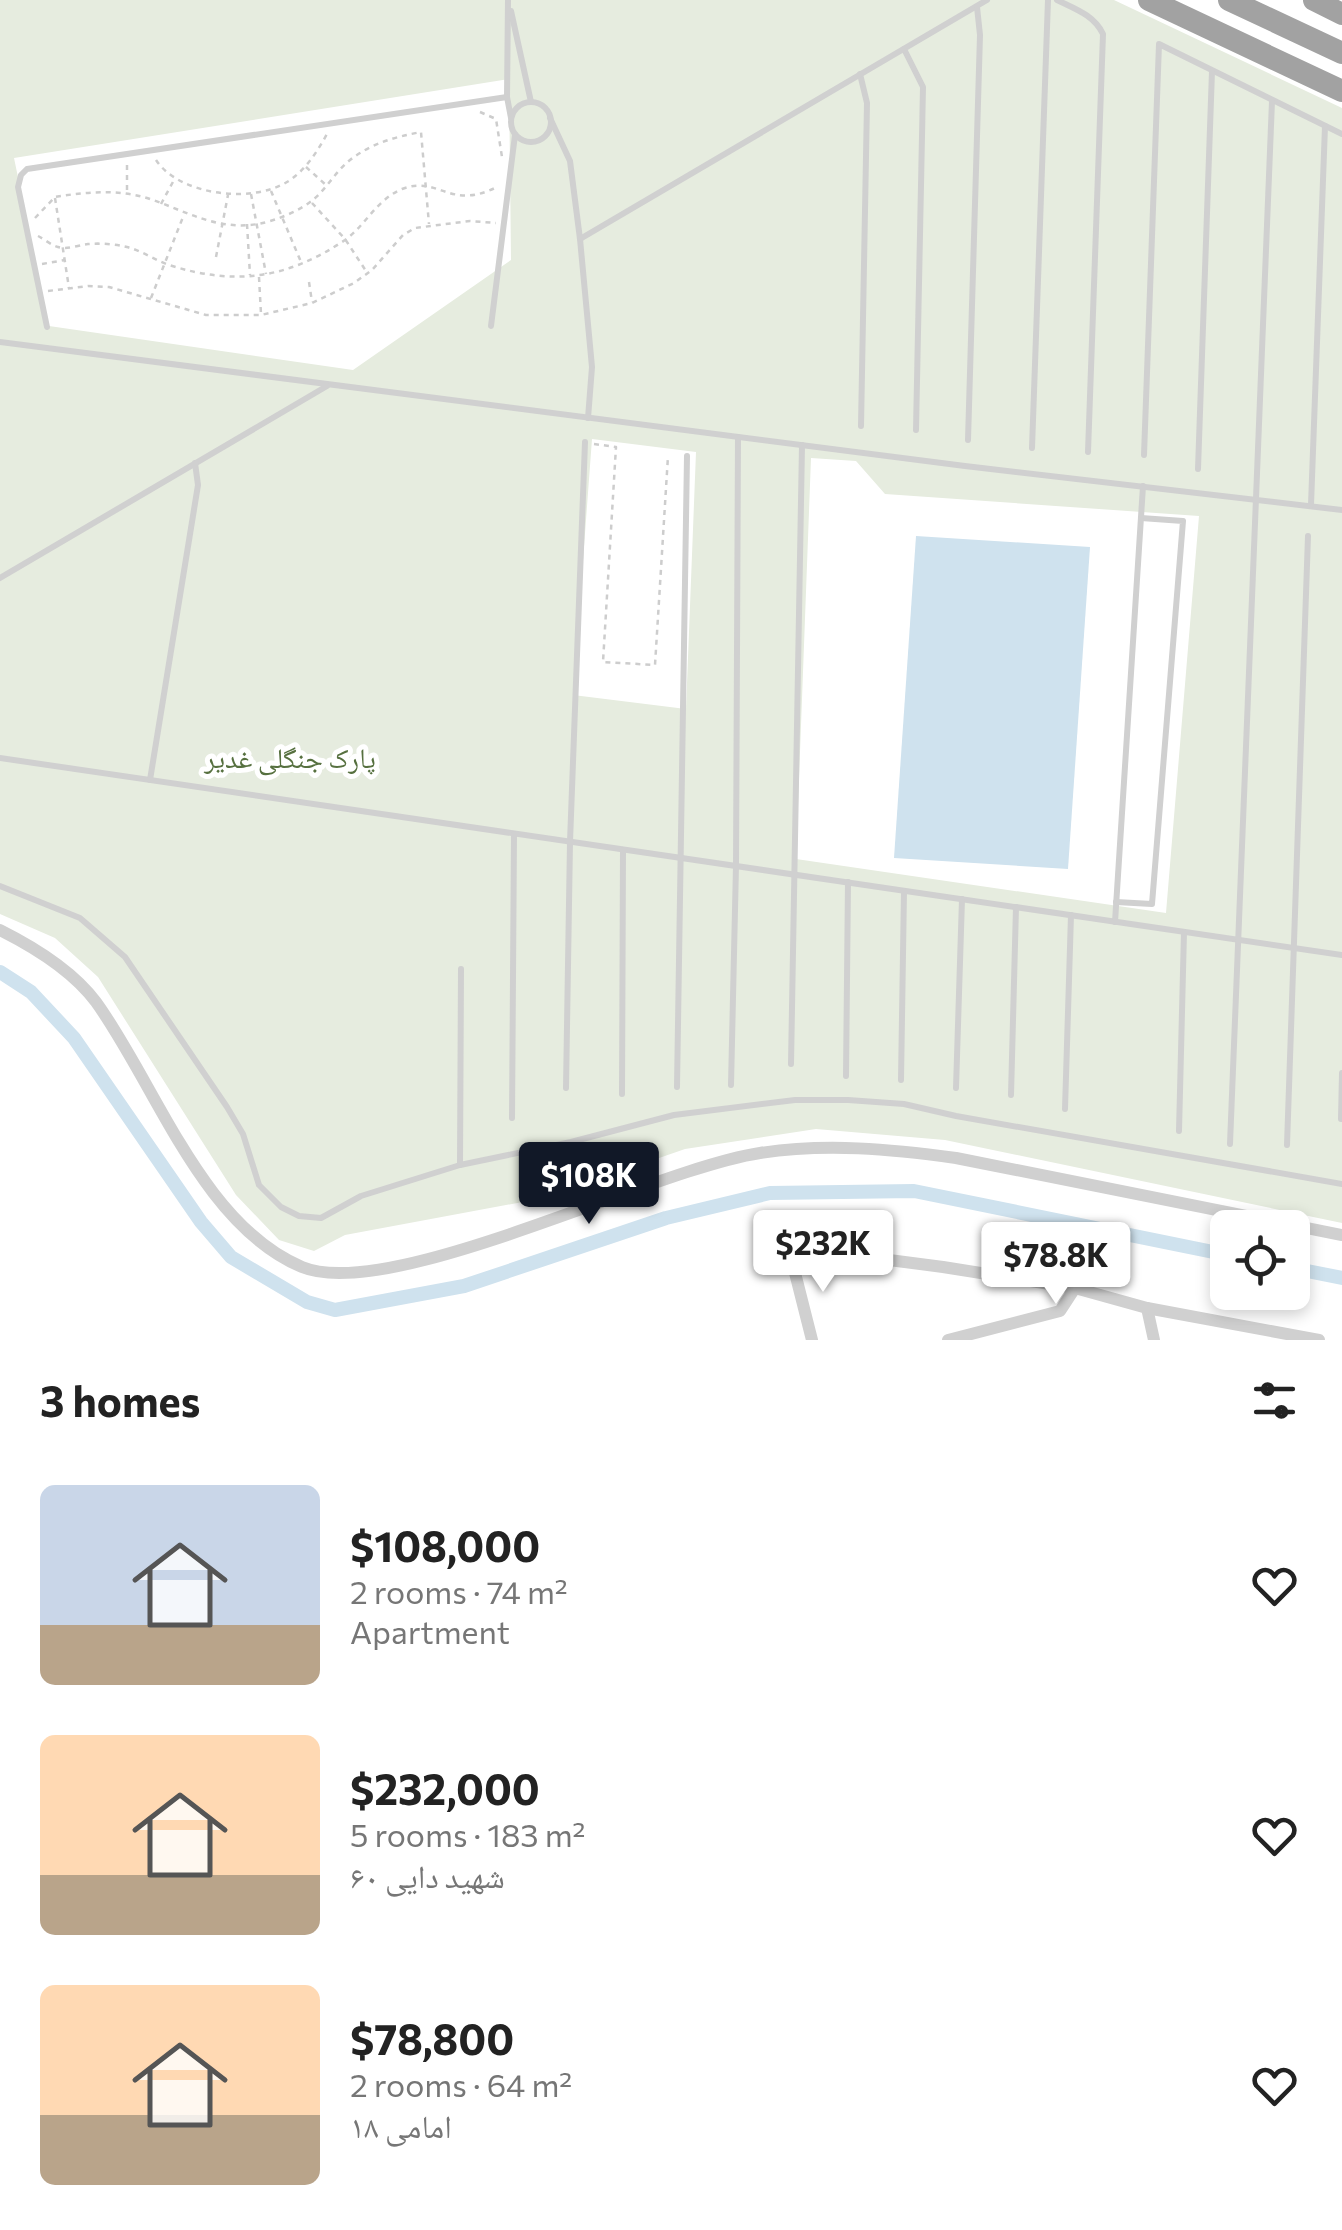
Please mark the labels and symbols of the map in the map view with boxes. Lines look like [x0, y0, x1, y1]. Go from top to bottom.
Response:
park label: پارک جنگلی غدیر [203, 740, 376, 776]
pin: $108K [519, 1142, 659, 1227]
pin: $232K [753, 1210, 893, 1295]
pin: $78.8K [975, 1222, 1137, 1307]

